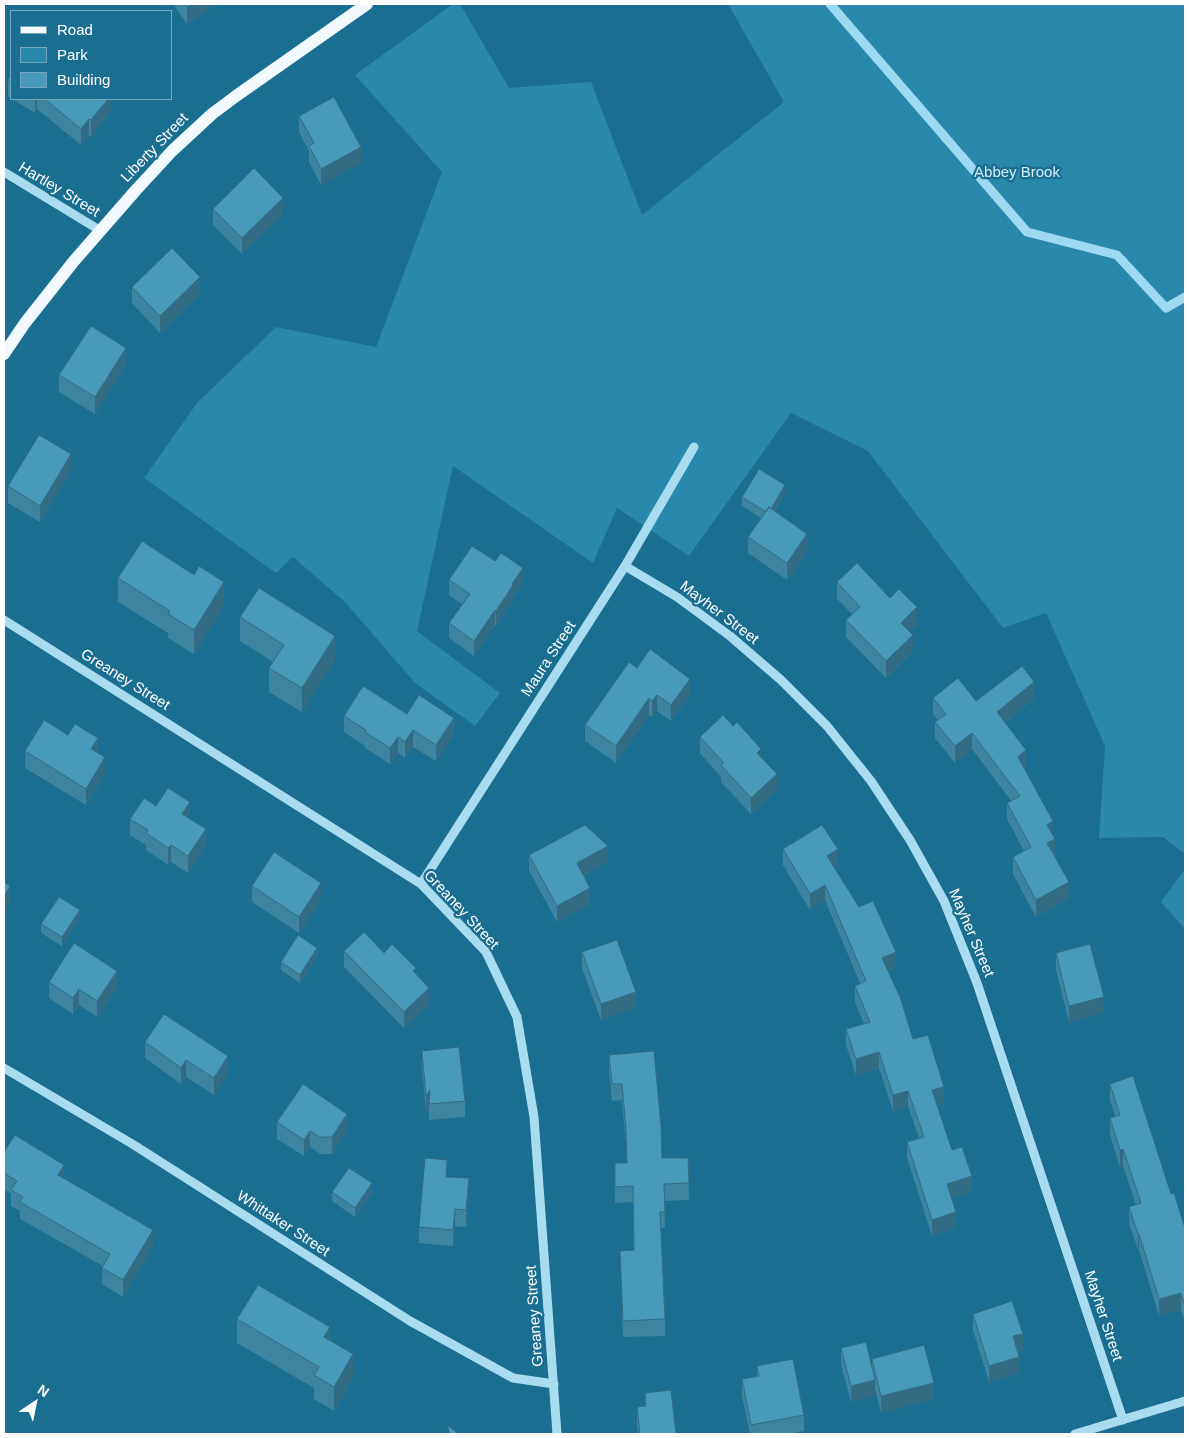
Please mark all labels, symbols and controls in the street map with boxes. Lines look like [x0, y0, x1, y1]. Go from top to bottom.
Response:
legend [10, 10, 172, 100]
text: Road [57, 21, 93, 38]
text: Park [57, 46, 88, 63]
text: Building [57, 71, 110, 88]
street label: Liberty Street [118, 110, 192, 186]
street label: Hartley Street [15, 159, 103, 221]
park label: Abbey Brook [974, 164, 1060, 182]
street label: Mayher Street [676, 577, 762, 649]
street label: Maura Street [518, 618, 580, 700]
street label: Greaney Street [77, 645, 173, 715]
street label: Greaney Street [420, 867, 502, 953]
street label: Mayher Street [944, 886, 998, 980]
street label: Whittaker Street [233, 1187, 333, 1261]
street label: Greaney Street [522, 1265, 548, 1367]
street label: Mayher Street [1080, 1268, 1126, 1364]
north arrow [10, 1378, 60, 1428]
text: N [35, 1381, 52, 1400]

